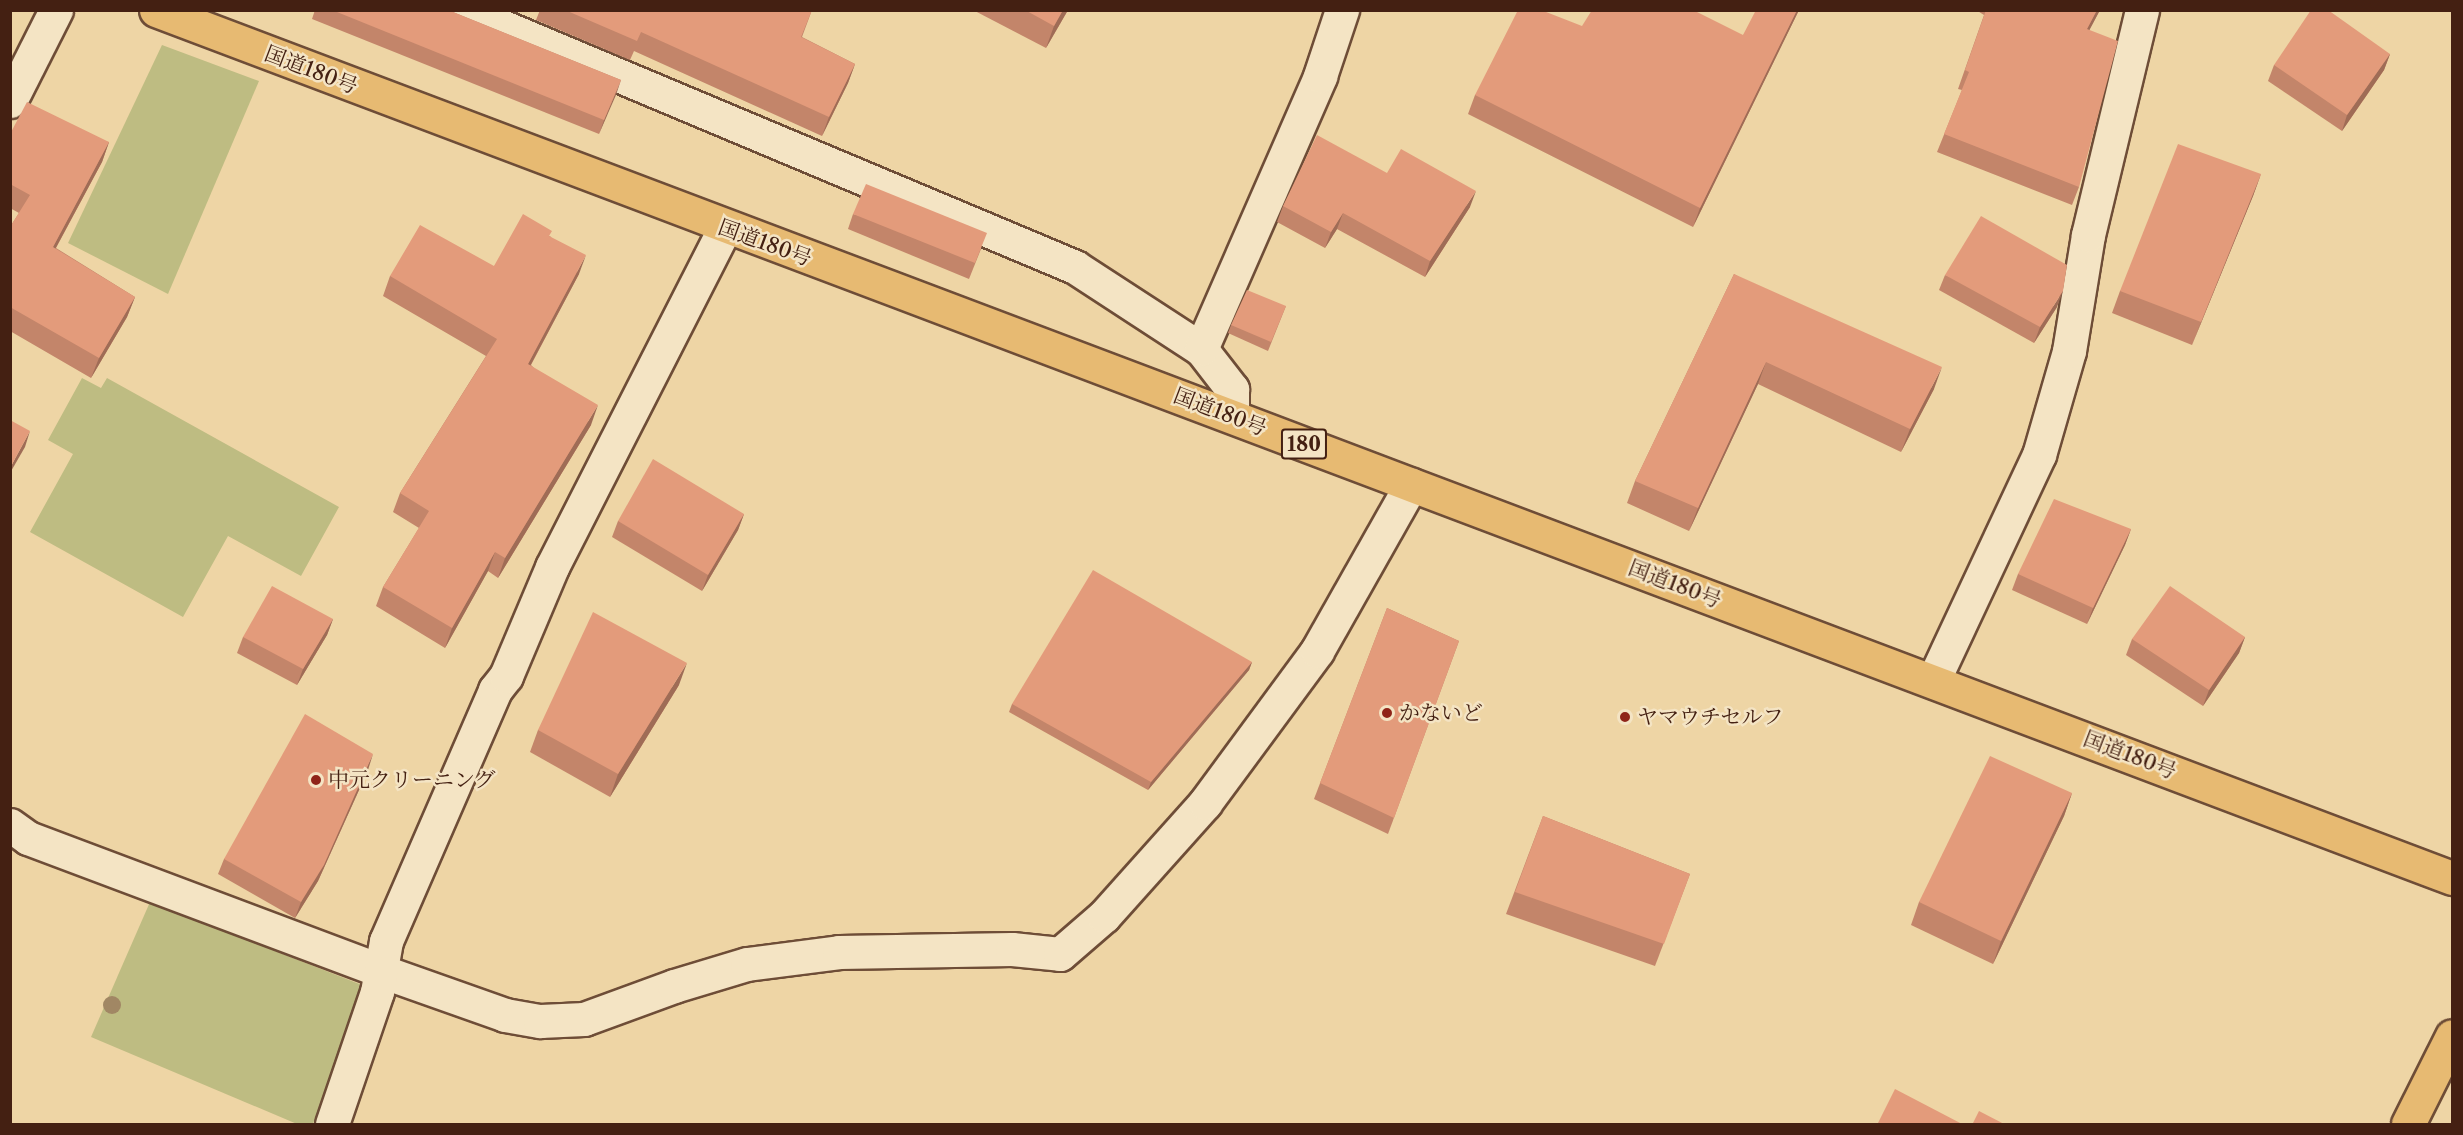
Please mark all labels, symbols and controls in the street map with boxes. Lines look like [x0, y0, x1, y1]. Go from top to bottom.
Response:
street label: 国道180号 [261, 41, 361, 99]
street label: 国道180号 [715, 214, 815, 272]
street label: 国道180号 [1170, 383, 1270, 441]
road number: 180 [1280, 427, 1328, 461]
street label: 国道180号 [1625, 555, 1725, 613]
place label: かないど [1399, 700, 1483, 726]
place label: ヤマウチセルフ [1637, 704, 1784, 730]
marker: かないど [1380, 706, 1394, 720]
marker: ヤマウチセルフ [1618, 710, 1632, 724]
street label: 国道180号 [2080, 726, 2180, 784]
place label: 中元クリーニング [328, 767, 496, 793]
marker: 中元クリーニング [309, 773, 323, 787]

